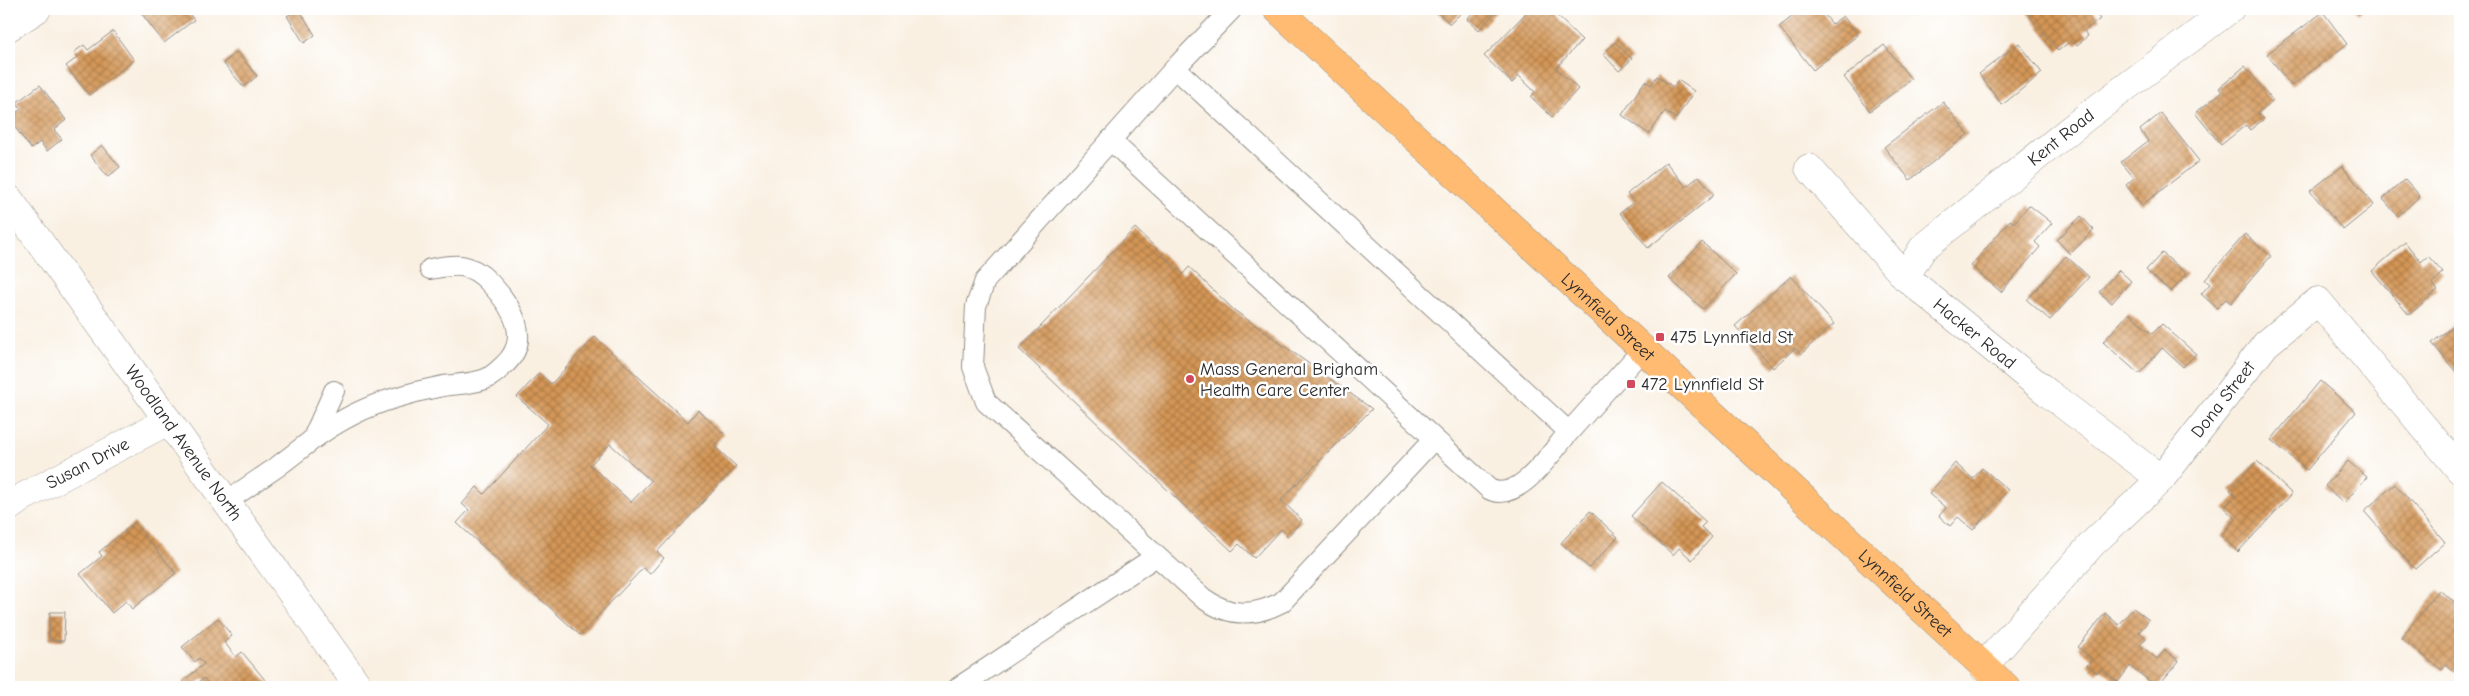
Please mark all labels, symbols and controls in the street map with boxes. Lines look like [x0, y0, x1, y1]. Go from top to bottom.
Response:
street label: Kent Road [2024, 105, 2098, 171]
street label: Lynnfield Street [1557, 269, 1659, 366]
street label: Hacker Road [1929, 294, 2020, 374]
place label: 475 Lynnfield St [1670, 327, 1794, 348]
marker: 475 Lynnfield St [1654, 331, 1666, 343]
street label: Dona Street [2187, 357, 2260, 442]
place label: Mass General Brigham Health Care Center [1200, 359, 1378, 401]
street label: Woodland Avenue North [121, 361, 246, 525]
marker: Mass General Brigham Health Care Center [1184, 373, 1196, 385]
place label: 472 Lynnfield St [1641, 374, 1764, 395]
marker: 472 Lynnfield St [1625, 378, 1637, 390]
street label: Susan Drive [43, 433, 133, 494]
street label: Lynnfield Street [1854, 545, 1957, 643]

